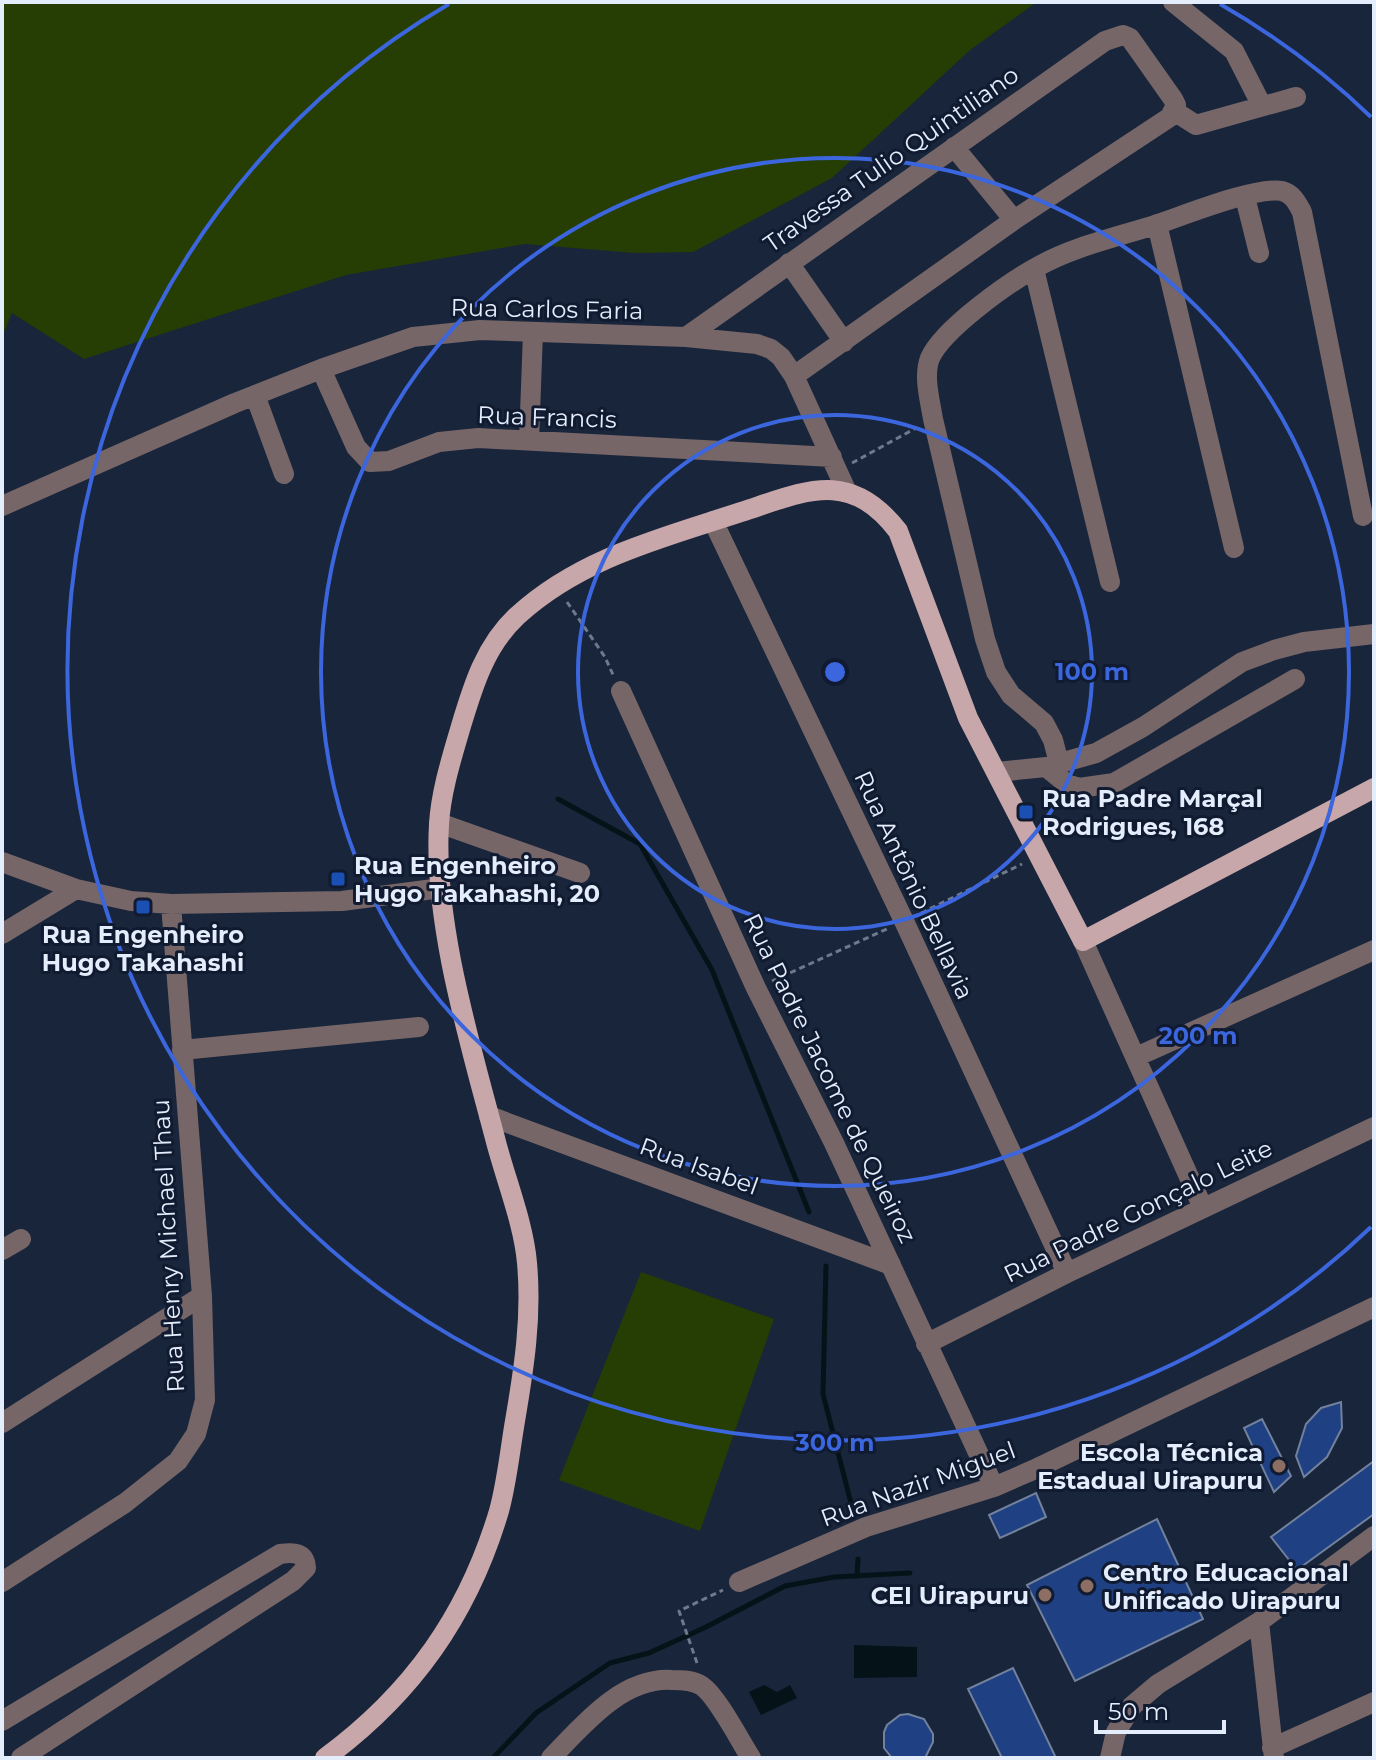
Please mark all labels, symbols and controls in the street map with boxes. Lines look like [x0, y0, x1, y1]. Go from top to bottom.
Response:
street label: Travessa Tulio Quintiliano [758, 60, 1024, 258]
street label: Rua Carlos Faria [450, 293, 644, 325]
street label: Rua Francis [477, 400, 617, 434]
text: 100 m [1055, 657, 1129, 686]
centre of rings [821, 658, 849, 686]
street label: Rua Antônio Bellavia [848, 766, 980, 1004]
place label: Rua Padre Marçal Rodrigues, 168 [1042, 784, 1263, 841]
marker: Rua Padre Marçal Rodrigues, 168 [1017, 803, 1035, 821]
place label: Rua Engenheiro Hugo Takahashi, 20 [354, 851, 600, 908]
marker: Rua Engenheiro Hugo Takahashi, 20 [329, 870, 347, 888]
marker: Rua Engenheiro Hugo Takahashi [134, 898, 152, 916]
street label: Rua Padre Jacome de Queiroz [737, 909, 923, 1247]
place label: Rua Engenheiro Hugo Takahashi [42, 920, 244, 977]
text: 200 m [1159, 1021, 1237, 1050]
street label: Rua Henry Michael Thau [146, 1099, 190, 1393]
street label: Rua Isabel [636, 1131, 762, 1201]
street label: Rua Padre Gonçalo Leite [999, 1133, 1277, 1289]
text: 300 m [795, 1428, 874, 1457]
street label: Rua Nazir Miguel [817, 1435, 1019, 1533]
place label: Escola Técnica Estadual Uirapuru [1037, 1438, 1263, 1495]
marker: Escola Técnica Estadual Uirapuru [1270, 1457, 1288, 1475]
place label: Centro Educacional Unificado Uirapuru [1103, 1558, 1349, 1615]
marker: Centro Educacional Unificado Uirapuru [1078, 1577, 1096, 1595]
place label: CEI Uirapuru [871, 1581, 1029, 1610]
marker: CEI Uirapuru [1036, 1586, 1054, 1604]
scale bar [1096, 1684, 1224, 1734]
text: 50 m [1108, 1697, 1169, 1726]

